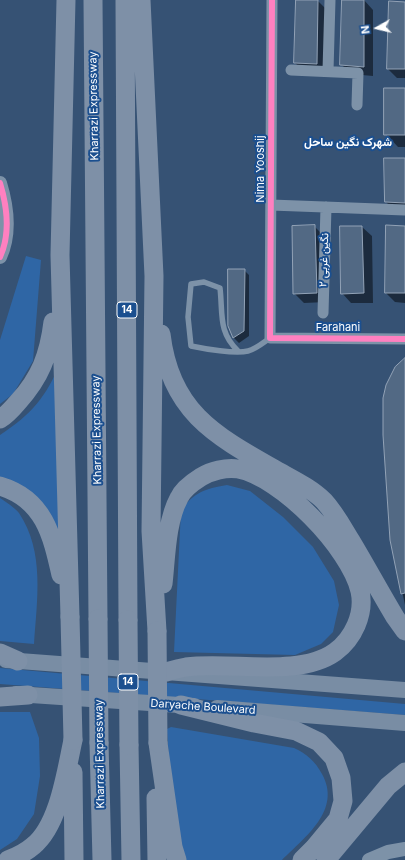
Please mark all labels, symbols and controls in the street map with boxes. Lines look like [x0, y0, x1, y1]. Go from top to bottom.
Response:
north arrow [357, 8, 397, 48]
text: N [358, 25, 373, 35]
street label: Kharrazi Expressway [86, 51, 102, 161]
street label: Nima Yooshij [254, 135, 268, 203]
district label: شهرک نگین ساحل [304, 135, 392, 149]
street label: نگین غربی ۲ [316, 233, 332, 287]
road number: 14 [117, 302, 137, 318]
street label: Farahani [316, 321, 360, 335]
street label: Kharrazi Expressway [89, 375, 105, 485]
road number: 14 [118, 674, 138, 690]
street label: Daryache Boulevard [150, 697, 256, 717]
street label: Kharrazi Expressway [92, 699, 108, 809]

